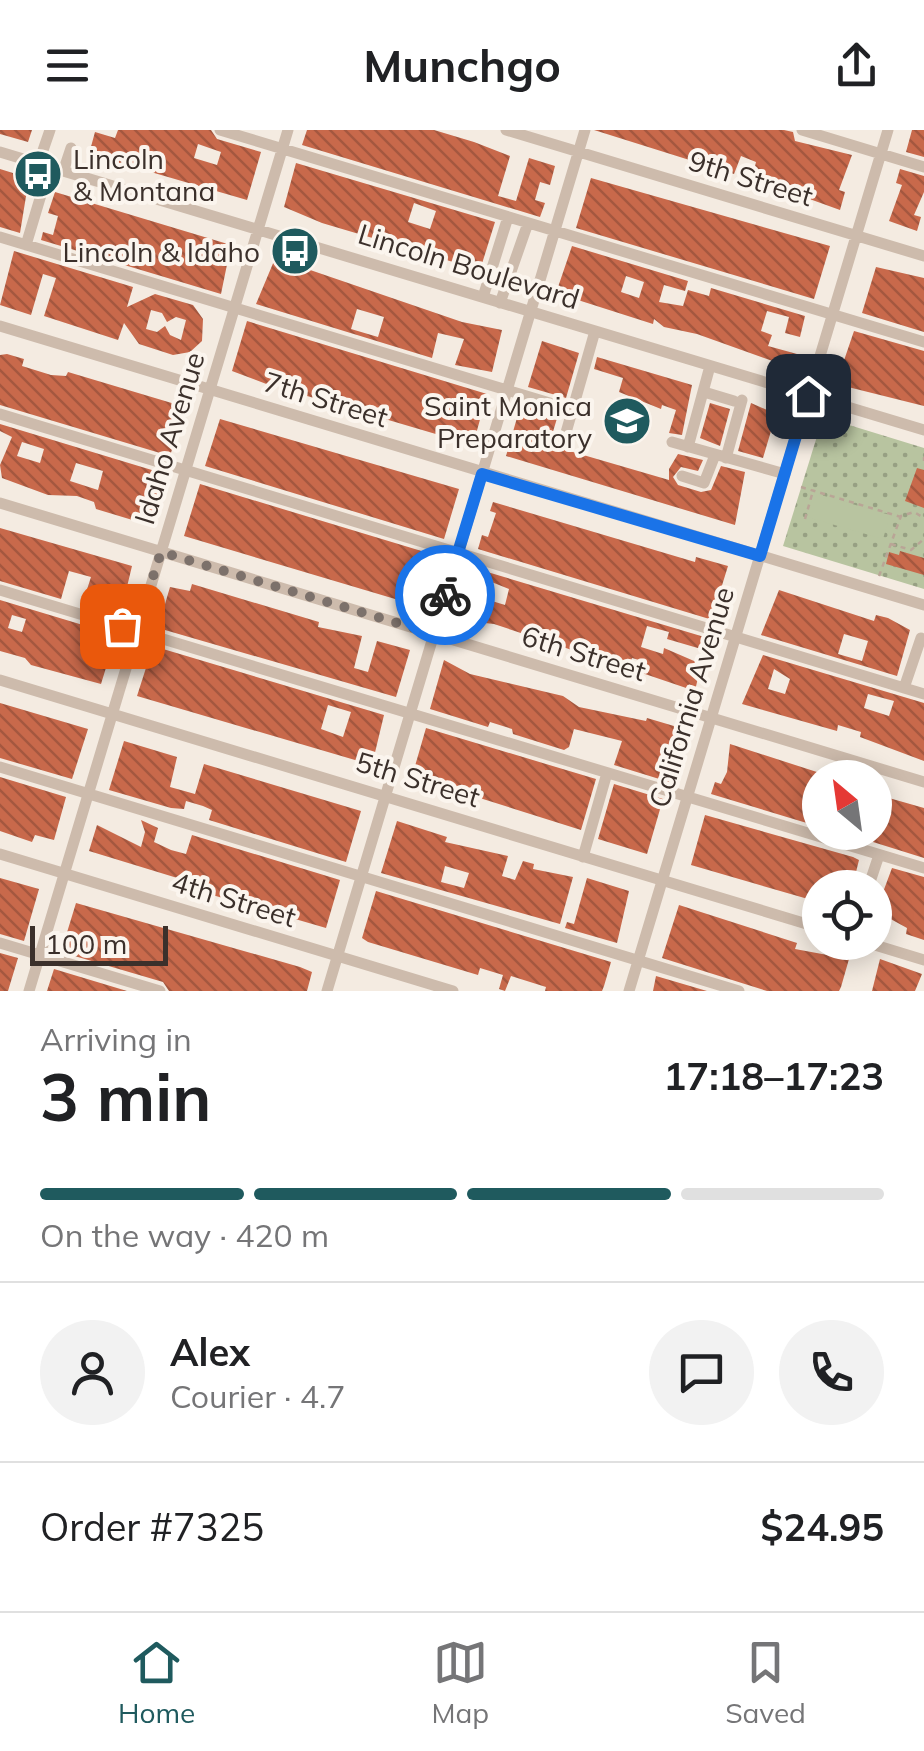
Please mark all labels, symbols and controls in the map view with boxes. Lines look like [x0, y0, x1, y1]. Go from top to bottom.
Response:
text: Munchgo [363, 37, 561, 93]
icon: menu [40, 38, 95, 93]
icon: share [829, 38, 884, 93]
place label: Lincoln & Montana [73, 141, 215, 208]
street label: 9th Street [685, 143, 817, 213]
bus stop icon: Lincoln & Montana [12, 148, 64, 200]
street label: Lincoln Boulevard [354, 216, 584, 316]
bus stop icon: Lincoln & Idaho [269, 225, 321, 277]
place label: Lincoln & Idaho [62, 234, 260, 269]
street label: Idaho Avenue [126, 348, 212, 528]
pin [766, 354, 851, 439]
street label: 7th Street [260, 364, 392, 434]
icon: home [781, 369, 836, 424]
place label: Saint Monica Preparatory [424, 388, 592, 455]
school or university icon: Saint Monica Preparatory [601, 395, 653, 447]
courier [395, 545, 495, 645]
icon: bike [418, 568, 473, 623]
street label: California Avenue [641, 582, 741, 812]
pin [80, 584, 165, 669]
icon: bag [95, 599, 150, 654]
street label: 6th Street [518, 618, 650, 688]
street label: 5th Street [352, 744, 484, 814]
north arrow [802, 760, 892, 850]
map controls [802, 760, 892, 960]
street label: 4th Street [168, 864, 300, 934]
button: locate [802, 870, 892, 960]
scale bar [30, 921, 168, 966]
text: 100 m [45, 926, 127, 961]
text: Arriving in [40, 1019, 192, 1059]
text: 17:18–17:23 [664, 1052, 884, 1100]
text: 3 min [40, 1056, 211, 1137]
text: On the way · 420 m [40, 1215, 329, 1255]
button: person [40, 1320, 145, 1425]
button: chat [649, 1320, 754, 1425]
button: phone [779, 1320, 884, 1425]
text: Alex [170, 1328, 250, 1376]
text: Courier · 4.7 [170, 1376, 346, 1416]
text: Order #7325 [40, 1503, 264, 1551]
text: $24.95 [761, 1503, 884, 1551]
tab: Home [118, 1635, 195, 1730]
tab: Map [431, 1635, 489, 1730]
tab: Saved [725, 1635, 806, 1730]

